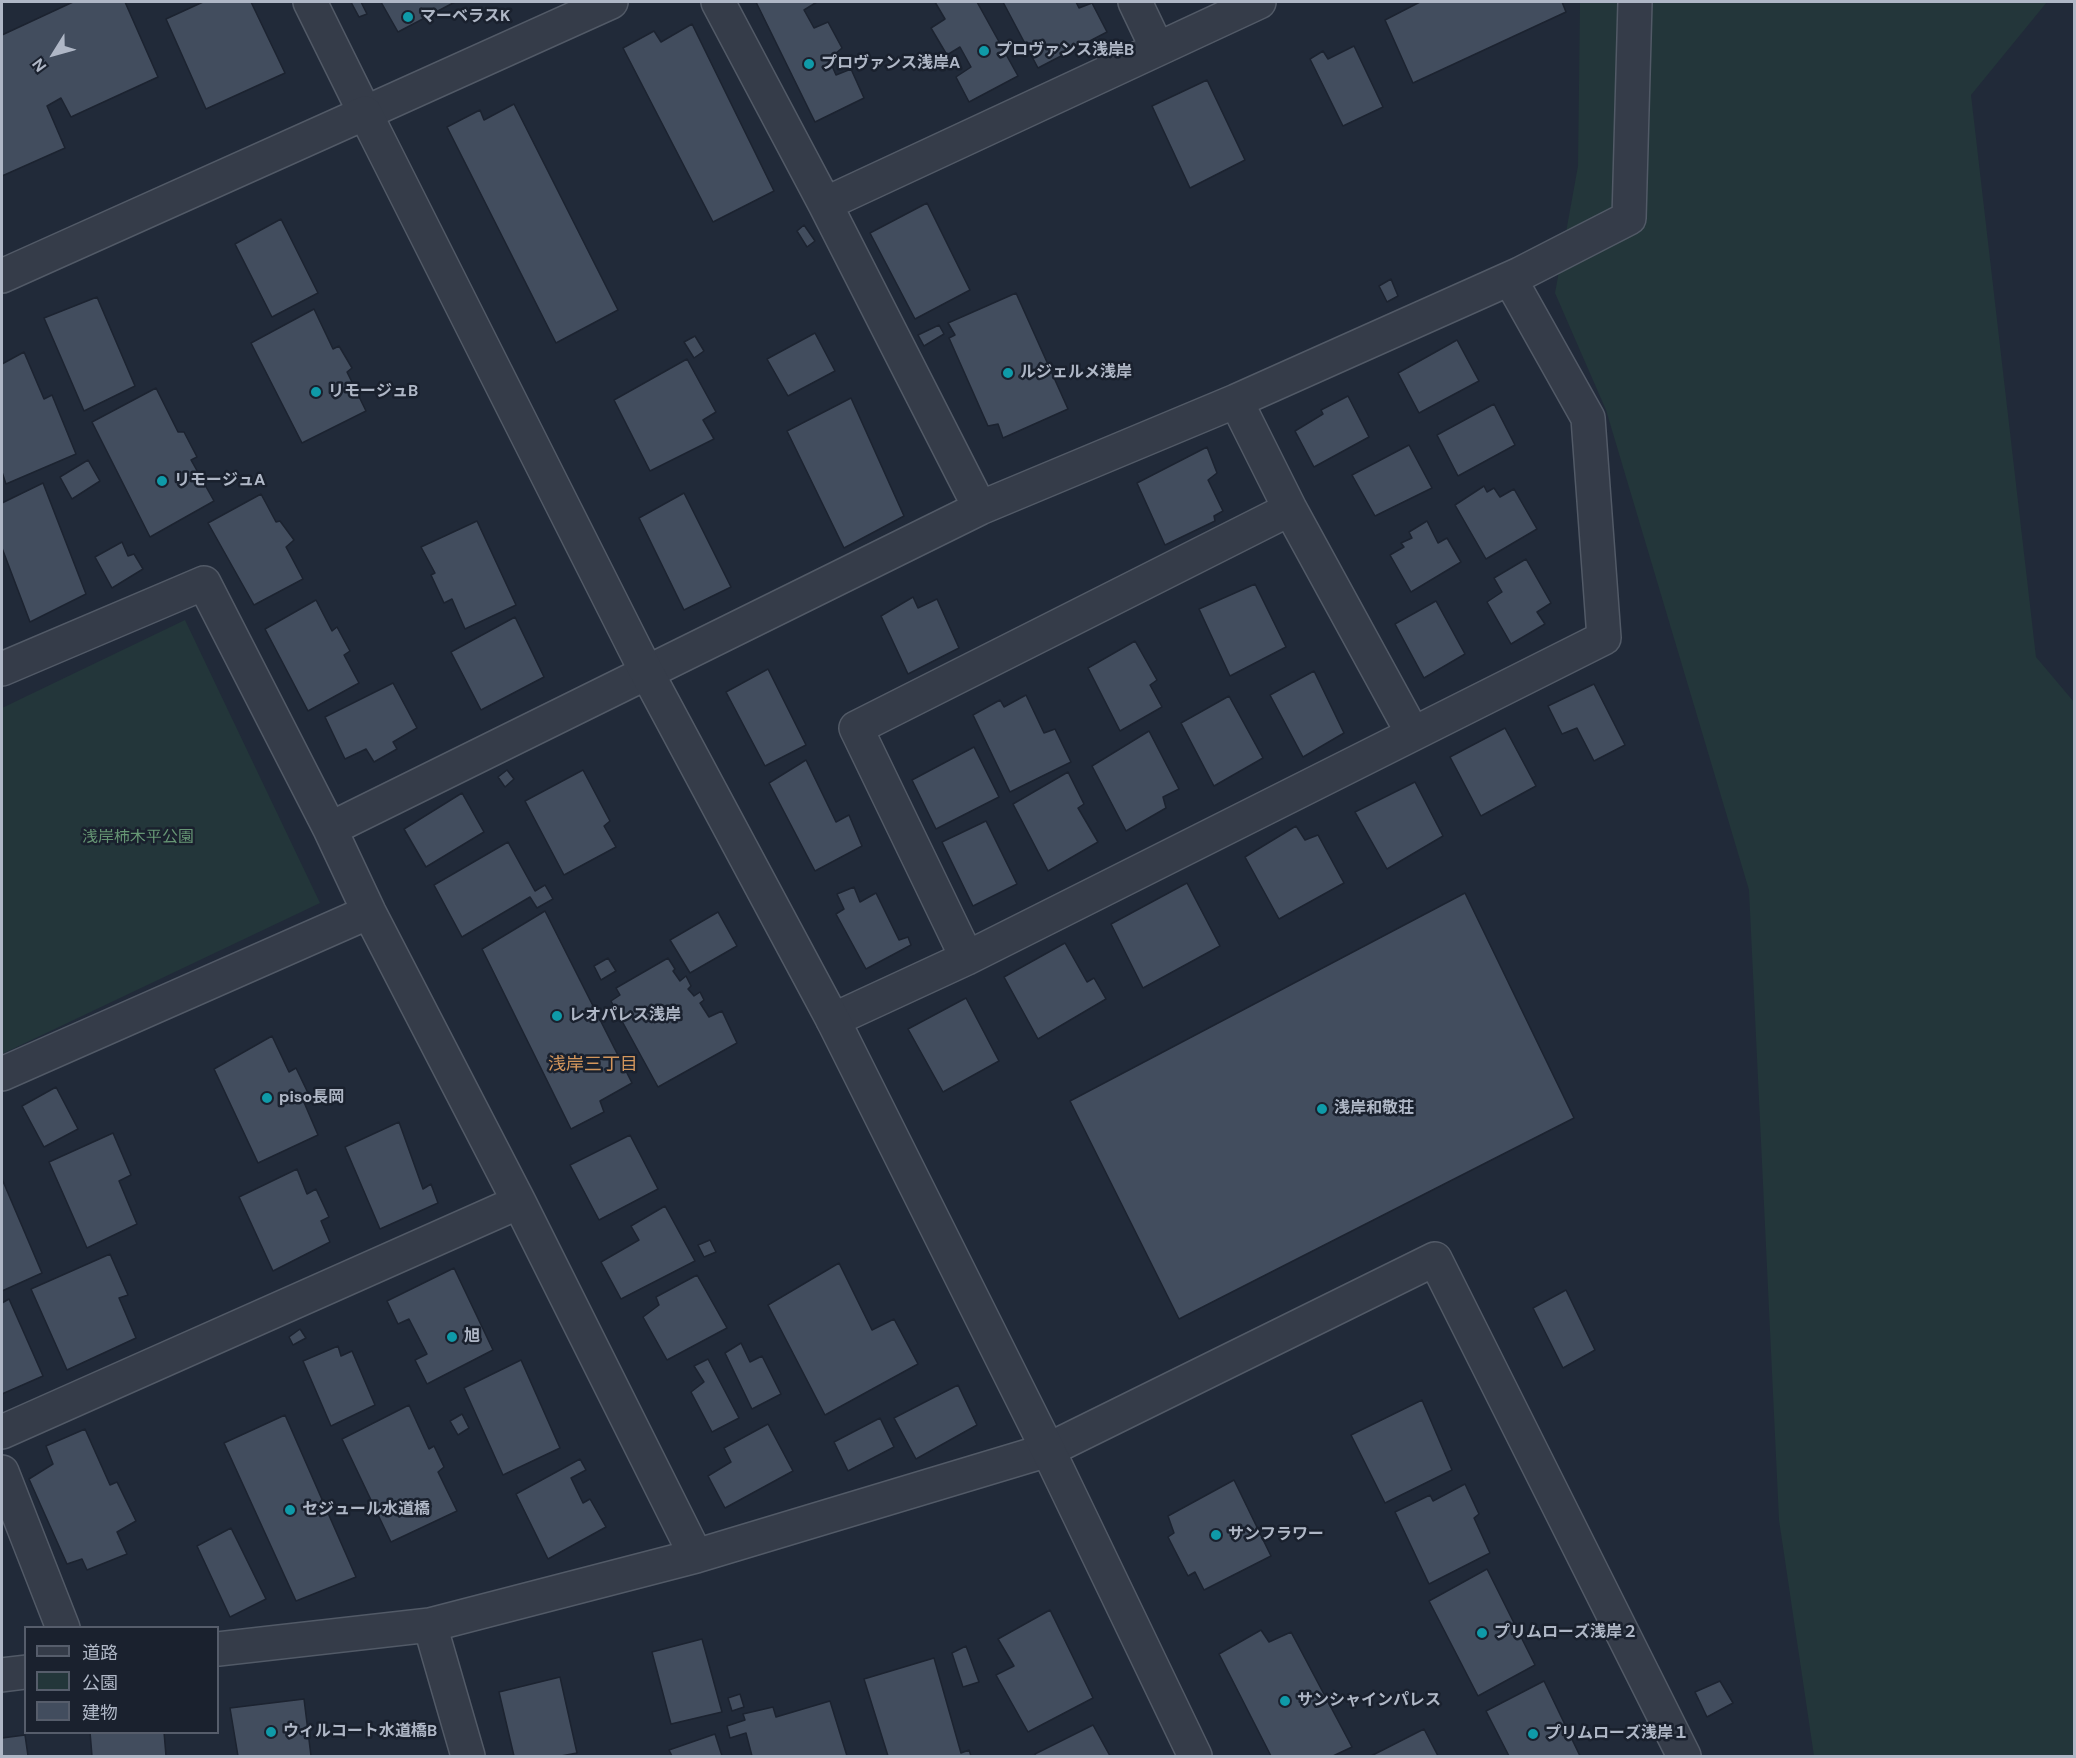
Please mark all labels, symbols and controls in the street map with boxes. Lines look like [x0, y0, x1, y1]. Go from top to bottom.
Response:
place label: マーベラスK [420, 7, 510, 27]
marker: マーベラスK [401, 10, 415, 24]
north arrow [24, 24, 84, 84]
place label: プロヴァンス浅岸B [996, 41, 1134, 61]
marker: プロヴァンス浅岸B [977, 44, 991, 58]
text: N [27, 54, 51, 76]
place label: プロヴァンス浅岸A [821, 54, 960, 74]
marker: プロヴァンス浅岸A [802, 57, 816, 71]
place label: ルジェルメ浅岸 [1020, 363, 1132, 383]
marker: ルジェルメ浅岸 [1001, 366, 1015, 380]
place label: リモージュB [328, 382, 418, 402]
marker: リモージュB [309, 385, 323, 399]
place label: リモージュA [174, 471, 265, 491]
marker: リモージュA [155, 474, 169, 488]
park label: 浅岸柿木平公園 [82, 828, 194, 848]
place label: レオパレス浅岸 [569, 1006, 681, 1026]
marker: レオパレス浅岸 [550, 1009, 564, 1023]
district label: 浅岸三丁目 [548, 1054, 638, 1076]
place label: piso長岡 [279, 1088, 344, 1108]
marker: piso長岡 [260, 1091, 274, 1105]
place label: 浅岸和敬荘 [1334, 1099, 1414, 1119]
marker: 浅岸和敬荘 [1315, 1102, 1329, 1116]
place label: 旭 [464, 1327, 480, 1347]
marker: 旭 [445, 1330, 459, 1344]
place label: セジュール水道橋 [302, 1500, 430, 1520]
marker: セジュール水道橋 [283, 1503, 297, 1517]
place label: サンフラワー [1228, 1525, 1324, 1545]
marker: サンフラワー [1209, 1528, 1223, 1542]
place label: プリムローズ浅岸２ [1494, 1623, 1638, 1643]
legend [24, 1626, 219, 1734]
marker: プリムローズ浅岸２ [1475, 1626, 1489, 1640]
text: 道路 [82, 1641, 118, 1665]
text: 公園 [82, 1671, 118, 1695]
place label: サンシャインパレス [1297, 1691, 1441, 1711]
marker: サンシャインパレス [1278, 1694, 1292, 1708]
text: 建物 [82, 1701, 118, 1725]
place label: ウィルコート水道橋B [283, 1722, 437, 1742]
place label: プリムローズ浅岸１ [1545, 1724, 1689, 1744]
marker: ウィルコート水道橋B [264, 1725, 278, 1739]
marker: プリムローズ浅岸１ [1526, 1727, 1540, 1741]

